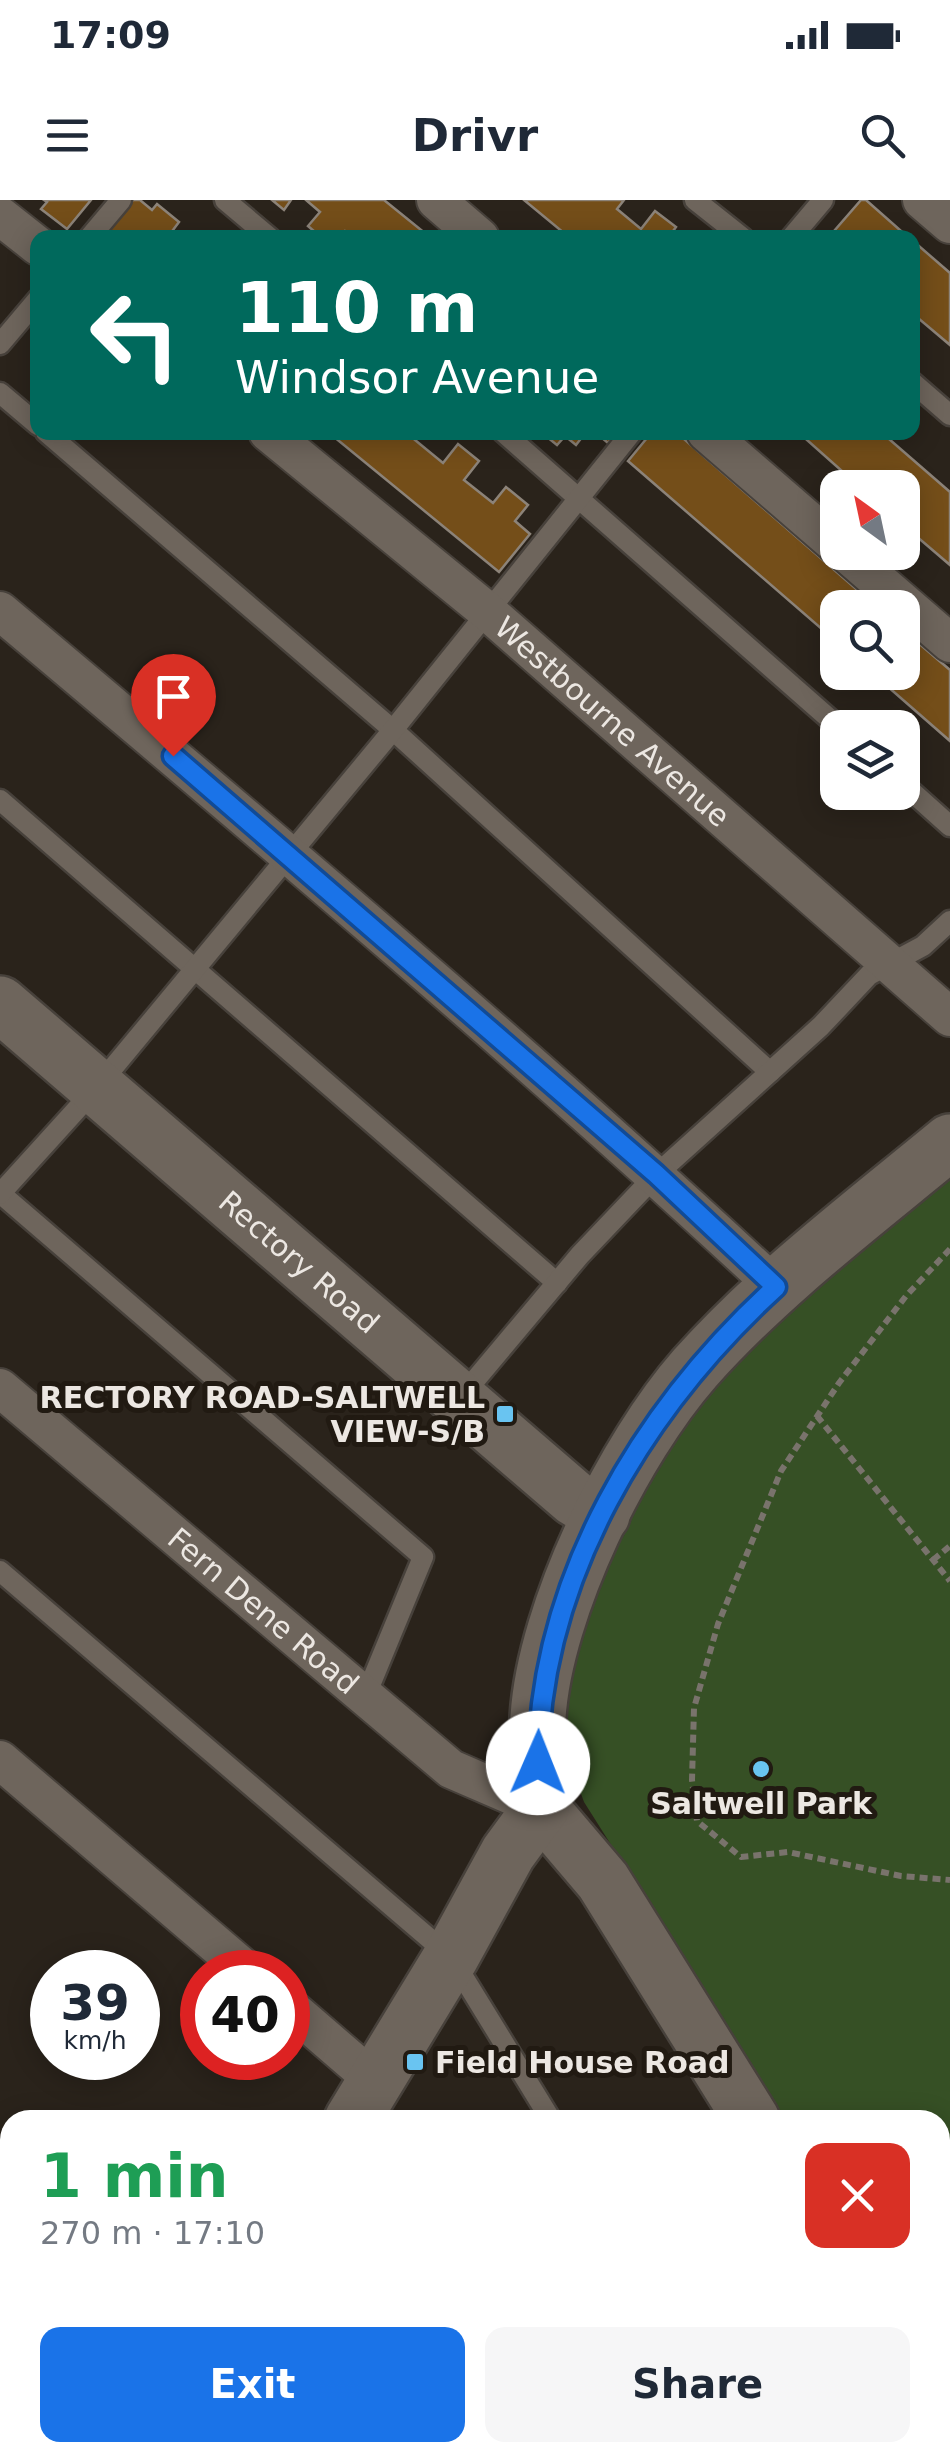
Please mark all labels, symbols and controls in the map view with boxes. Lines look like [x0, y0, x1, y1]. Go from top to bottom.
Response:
text: 17:09 [50, 13, 171, 57]
icon: menu [40, 108, 95, 163]
icon: search [855, 108, 910, 163]
text: Drivr [412, 109, 538, 162]
text: 110 m [235, 267, 478, 349]
icon: left [70, 270, 200, 400]
text: Windsor Avenue [235, 351, 599, 404]
north arrow [820, 470, 920, 570]
map controls [820, 470, 920, 810]
button: search [820, 590, 920, 690]
street label: Westbourne Avenue [488, 609, 737, 833]
pin [131, 654, 216, 757]
icon: arrive [146, 669, 201, 724]
button: layers [820, 710, 920, 810]
street label: Rectory Road [212, 1183, 386, 1340]
place label: RECTORY ROAD-SALTWELL VIEW-S/B [40, 1380, 485, 1449]
marker: RECTORY ROAD-SALTWELL VIEW-S/B [494, 1403, 516, 1425]
street label: Fern Dene Road [161, 1520, 366, 1701]
position arrow [486, 1711, 590, 1815]
marker: Saltwell Park [750, 1758, 772, 1780]
place label: Saltwell Park [650, 1786, 873, 1821]
speed limit sign: 40 [180, 1950, 310, 2080]
text: 39 [60, 1974, 130, 2032]
text: km/h [63, 2026, 127, 2055]
place label: Field House Road [435, 2045, 729, 2080]
marker: Field House Road [404, 2051, 426, 2073]
text: 1 min [40, 2141, 228, 2211]
button: close [805, 2143, 910, 2248]
text: 270 m · 17:10 [40, 2214, 265, 2252]
button: Exit [40, 2327, 465, 2442]
button: Share [485, 2327, 910, 2442]

